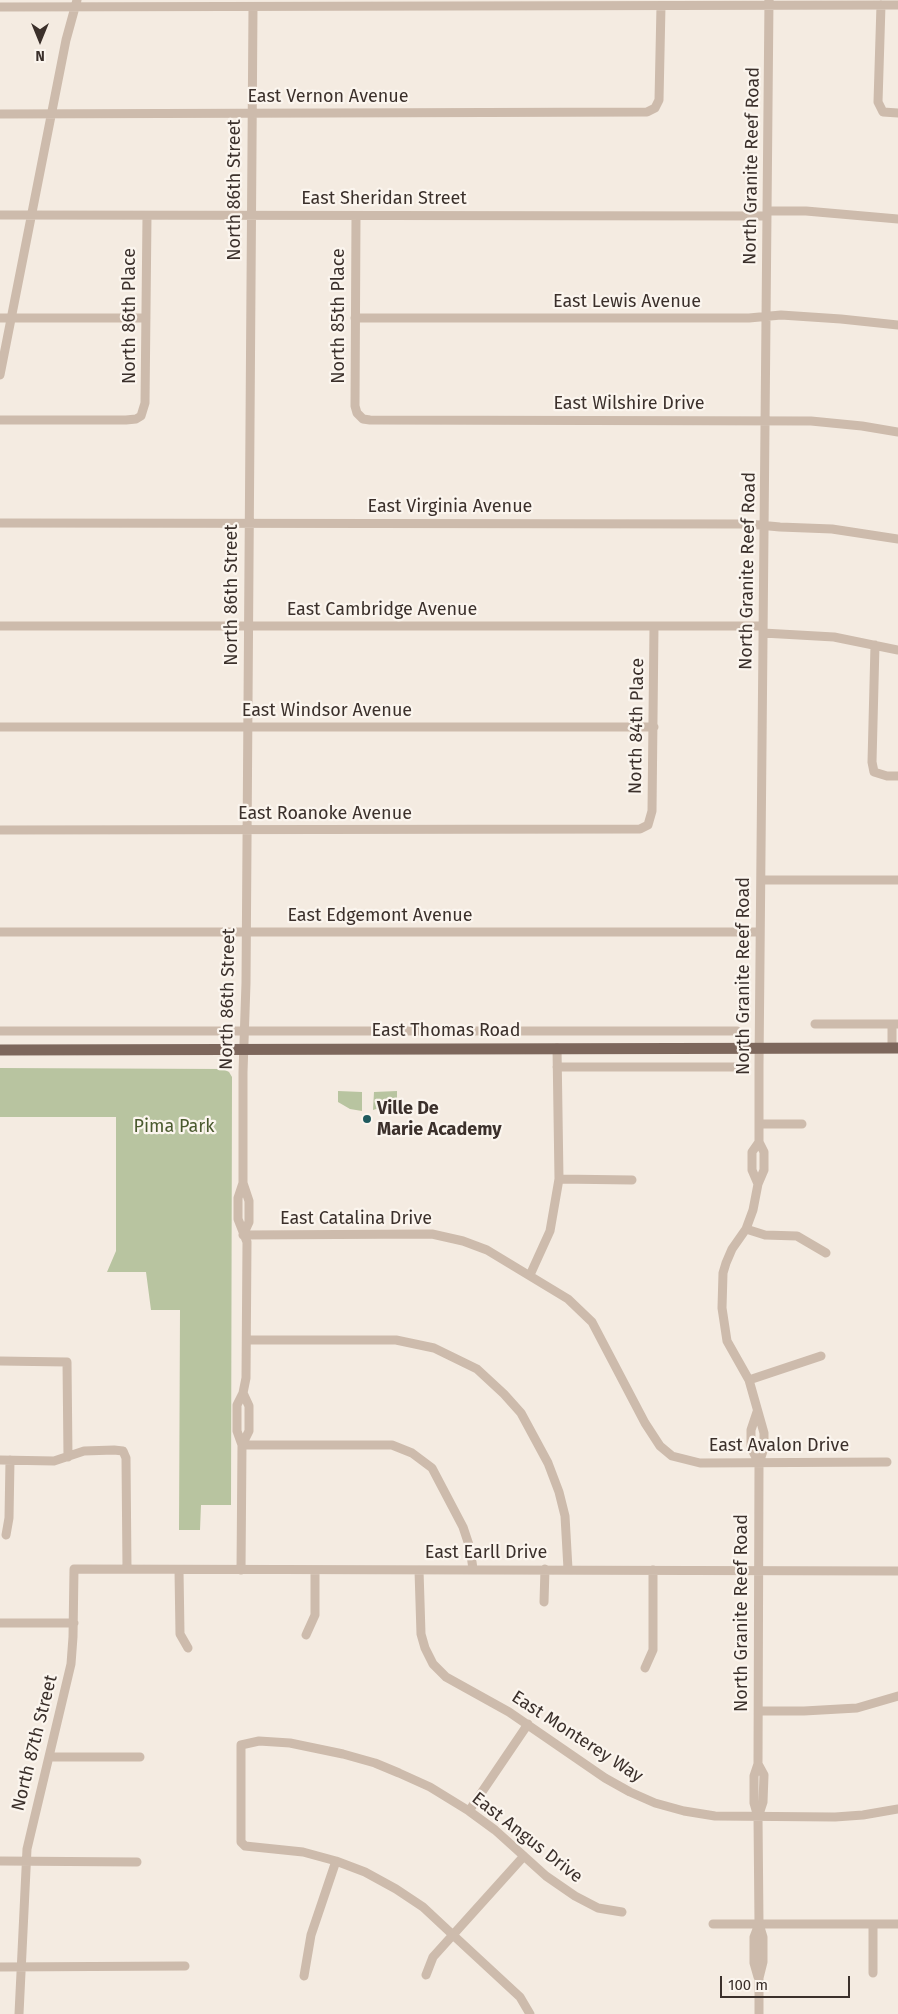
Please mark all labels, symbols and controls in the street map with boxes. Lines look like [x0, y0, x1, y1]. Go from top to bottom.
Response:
north arrow [15, 15, 65, 65]
text: N [35, 47, 45, 64]
street label: North Granite Reef Road [739, 67, 765, 265]
street label: East Vernon Avenue [247, 86, 409, 108]
street label: North 86th Street [224, 119, 246, 261]
street label: East Sheridan Street [301, 188, 467, 210]
street label: North 86th Place [119, 248, 141, 384]
street label: North 85th Place [328, 248, 350, 384]
street label: East Lewis Avenue [553, 291, 701, 313]
street label: East Wilshire Drive [553, 393, 705, 415]
street label: North Granite Reef Road [735, 472, 761, 670]
street label: East Virginia Avenue [368, 496, 532, 518]
street label: North 86th Street [221, 524, 243, 666]
street label: East Cambridge Avenue [287, 599, 477, 621]
street label: North 84th Place [625, 658, 649, 794]
street label: East Windsor Avenue [242, 700, 412, 722]
street label: East Roanoke Avenue [238, 803, 412, 825]
street label: North Granite Reef Road [733, 877, 755, 1075]
street label: East Edgemont Avenue [287, 905, 473, 927]
street label: North 86th Street [216, 928, 240, 1070]
street label: East Thomas Road [372, 1020, 520, 1042]
place label: Ville De Marie Academy [377, 1098, 502, 1140]
marker: Ville De Marie Academy [361, 1113, 373, 1125]
park label: Pima Park [134, 1116, 214, 1138]
street label: East Catalina Drive [280, 1208, 432, 1230]
street label: East Avalon Drive [709, 1435, 849, 1457]
street label: North Granite Reef Road [731, 1514, 753, 1712]
street label: East Earll Drive [425, 1542, 547, 1564]
street label: North 87th Street [8, 1673, 62, 1813]
street label: East Monterey Way [507, 1686, 647, 1788]
street label: East Angus Drive [467, 1788, 587, 1888]
scale bar [723, 1966, 853, 1998]
text: 100 m [728, 1976, 768, 1994]

